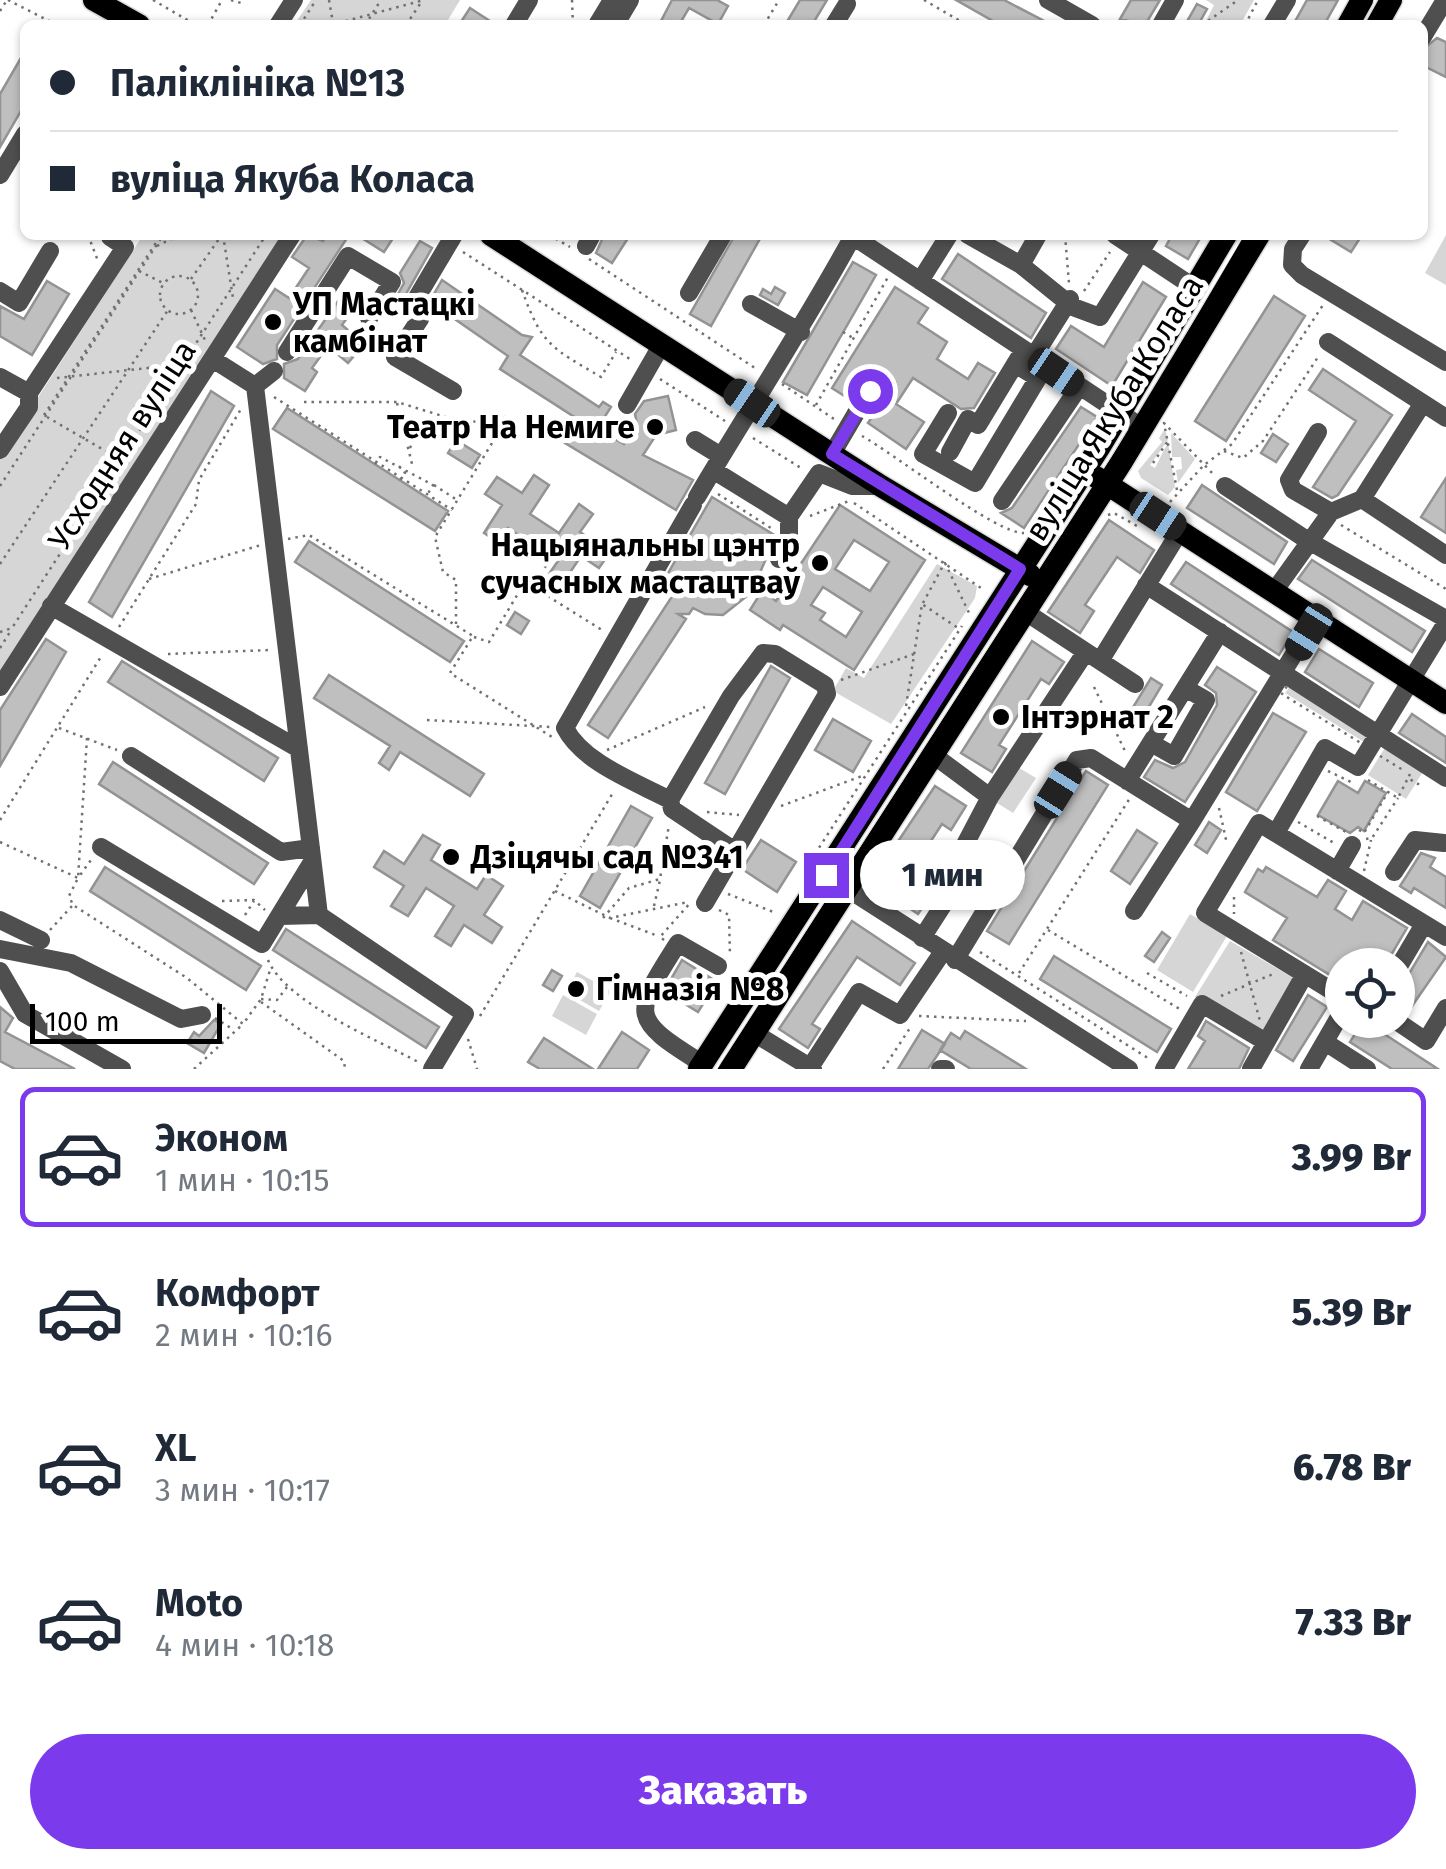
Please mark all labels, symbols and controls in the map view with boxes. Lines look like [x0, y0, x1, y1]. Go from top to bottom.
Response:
text: Паліклініка №13 [110, 60, 405, 106]
text: вуліца Якуба Коласа [110, 156, 475, 202]
street label: вуліца Якуба Коласа [1017, 268, 1211, 548]
place label: УП Мастацкі камбінат [292, 285, 475, 360]
marker: УП Мастацкі камбінат [262, 311, 284, 333]
street label: Усходняя вуліца [40, 333, 204, 557]
car [1023, 343, 1089, 401]
route start [848, 369, 893, 414]
car [719, 374, 785, 432]
place label: Театр На Немиге [387, 408, 635, 446]
marker: Театр На Немиге [644, 416, 666, 438]
car [1125, 487, 1191, 545]
place label: Нацыянальны цэнтр сучасных мастацтваў [480, 526, 800, 601]
marker: Нацыянальны цэнтр сучасных мастацтваў [809, 552, 831, 574]
car [1280, 599, 1338, 665]
place label: Інтэрнат 2 [1021, 698, 1174, 736]
marker: Інтэрнат 2 [990, 706, 1012, 728]
car [1029, 757, 1087, 823]
place label: Дзіцячы сад №341 [470, 838, 744, 876]
callout: 1 мин [861, 840, 1026, 910]
marker: Дзіцячы сад №341 [440, 846, 462, 868]
route end [804, 853, 849, 898]
text: 1 мин [902, 856, 983, 894]
map controls [1325, 948, 1415, 1038]
button: locate [1325, 948, 1415, 1038]
place label: Гімназія №8 [596, 970, 784, 1008]
marker: Гімназія №8 [565, 978, 587, 1000]
scale bar [30, 999, 222, 1044]
text: 100 m [45, 1005, 120, 1038]
icon: car [35, 1112, 125, 1202]
text: Эконом [155, 1115, 288, 1161]
text: 3.99 Br [1292, 1134, 1411, 1180]
text: 1 мин · 10:15 [155, 1161, 330, 1199]
icon: car [35, 1267, 125, 1357]
text: Комфорт [155, 1270, 319, 1316]
text: 5.39 Br [1292, 1289, 1411, 1335]
text: 2 мин · 10:16 [155, 1316, 333, 1354]
icon: car [35, 1422, 125, 1512]
text: XL [155, 1425, 197, 1471]
text: 6.78 Br [1293, 1444, 1411, 1490]
text: 3 мин · 10:17 [155, 1471, 330, 1509]
icon: car [35, 1577, 125, 1667]
text: Moto [155, 1580, 243, 1626]
text: 7.33 Br [1296, 1599, 1411, 1645]
text: 4 мин · 10:18 [155, 1626, 334, 1664]
button: Заказать [30, 1734, 1416, 1849]

